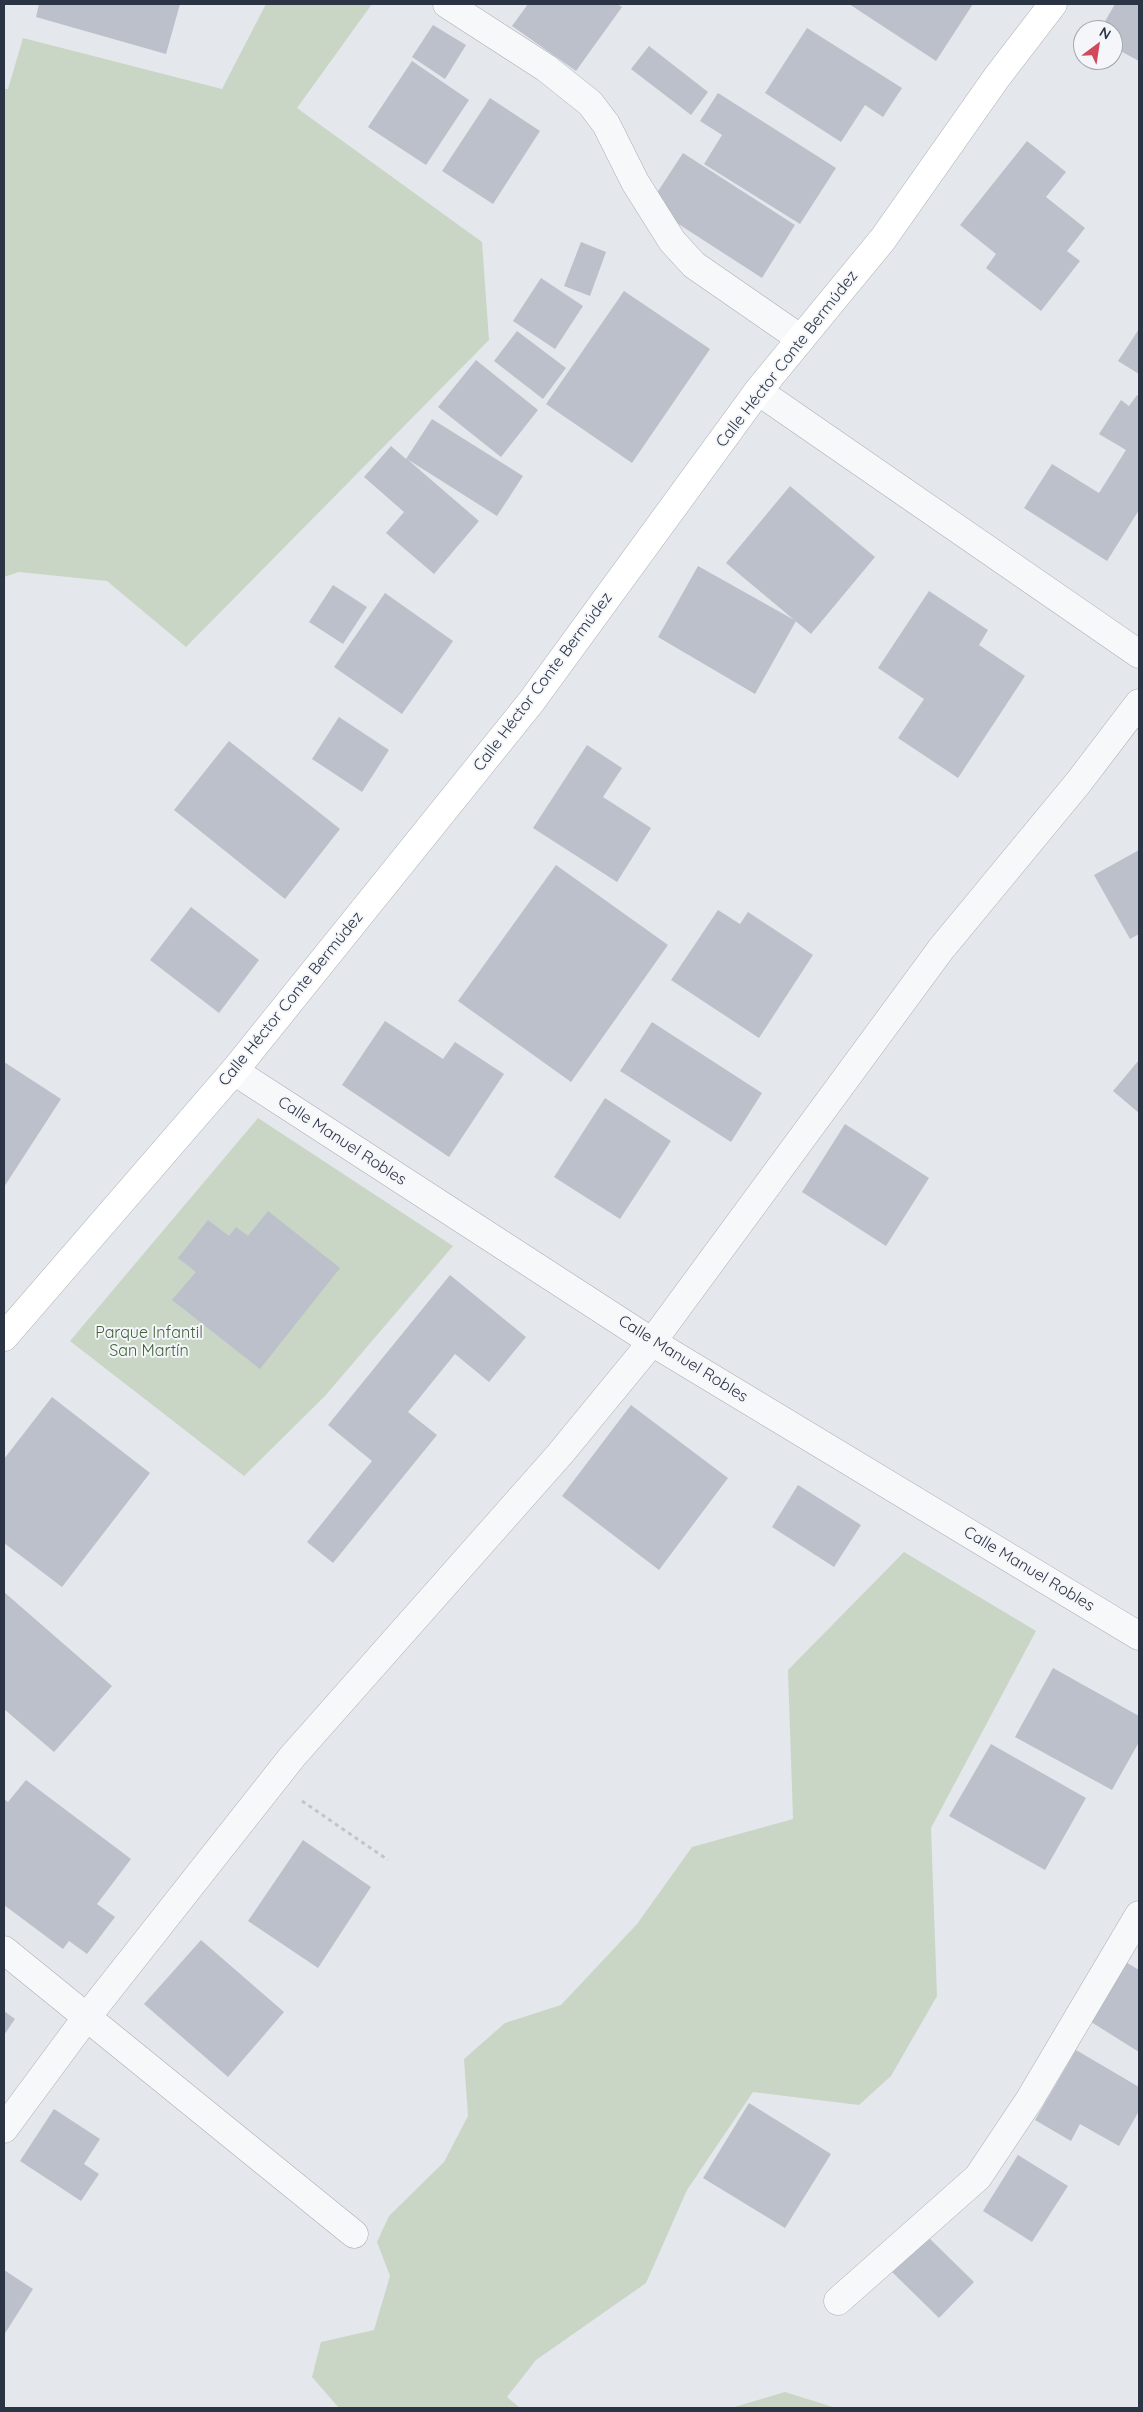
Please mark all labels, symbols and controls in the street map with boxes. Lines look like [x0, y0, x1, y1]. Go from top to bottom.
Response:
north arrow [1073, 20, 1123, 70]
text: N [1096, 23, 1114, 43]
street label: Calle Héctor Conte Bermúdez [712, 267, 862, 451]
street label: Calle Héctor Conte Bermúdez [469, 589, 617, 775]
street label: Calle Héctor Conte Bermúdez [215, 908, 367, 1090]
street label: Calle Manuel Robles [274, 1092, 410, 1190]
street label: Calle Manuel Robles [615, 1311, 751, 1407]
park label: Parque Infantil San Martín [95, 1323, 203, 1361]
street label: Calle Manuel Robles [960, 1522, 1098, 1616]

